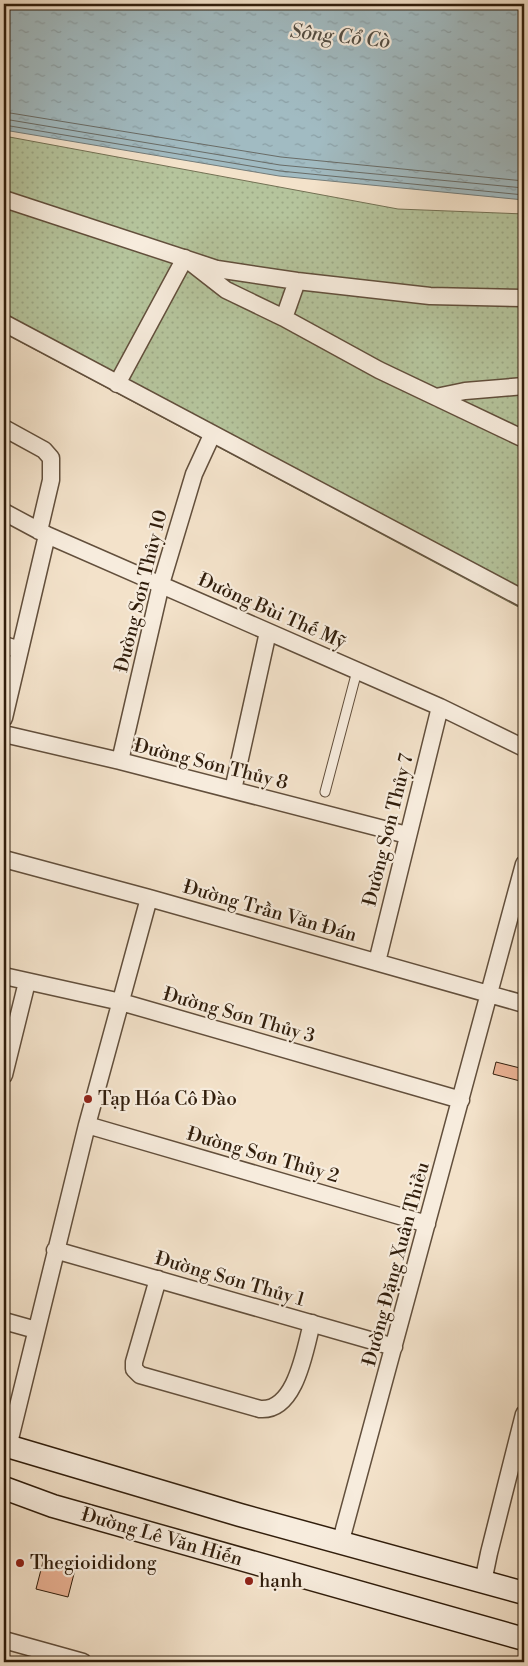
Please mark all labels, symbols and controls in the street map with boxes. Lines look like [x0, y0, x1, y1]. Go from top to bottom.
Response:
water label: Sông Cổ Cò [289, 19, 391, 55]
street label: Đường Sơn Thủy 10 [109, 507, 173, 675]
street label: Đường Bùi Thế Mỹ [194, 568, 350, 655]
street label: Đường Sơn Thủy 8 [131, 733, 291, 795]
street label: Đường Sơn Thủy 7 [357, 751, 419, 909]
street label: Đường Trần Văn Đán [180, 875, 360, 947]
street label: Đường Sơn Thủy 3 [160, 982, 318, 1048]
place label: Tạp Hóa Cô Đào [98, 1087, 237, 1111]
marker: Tạp Hóa Cô Đào [82, 1093, 94, 1105]
street label: Đường Sơn Thủy 2 [184, 1122, 342, 1188]
street label: Đường Đặng Xuân Thiều [357, 1159, 435, 1369]
street label: Đường Sơn Thủy 1 [152, 1246, 308, 1312]
street label: Đường Lê Văn Hiến [79, 1502, 245, 1572]
place label: Thegioididong [30, 1551, 157, 1575]
marker: Thegioididong [14, 1557, 26, 1569]
place label: hạnh [259, 1569, 303, 1593]
marker: hạnh [243, 1575, 255, 1587]

